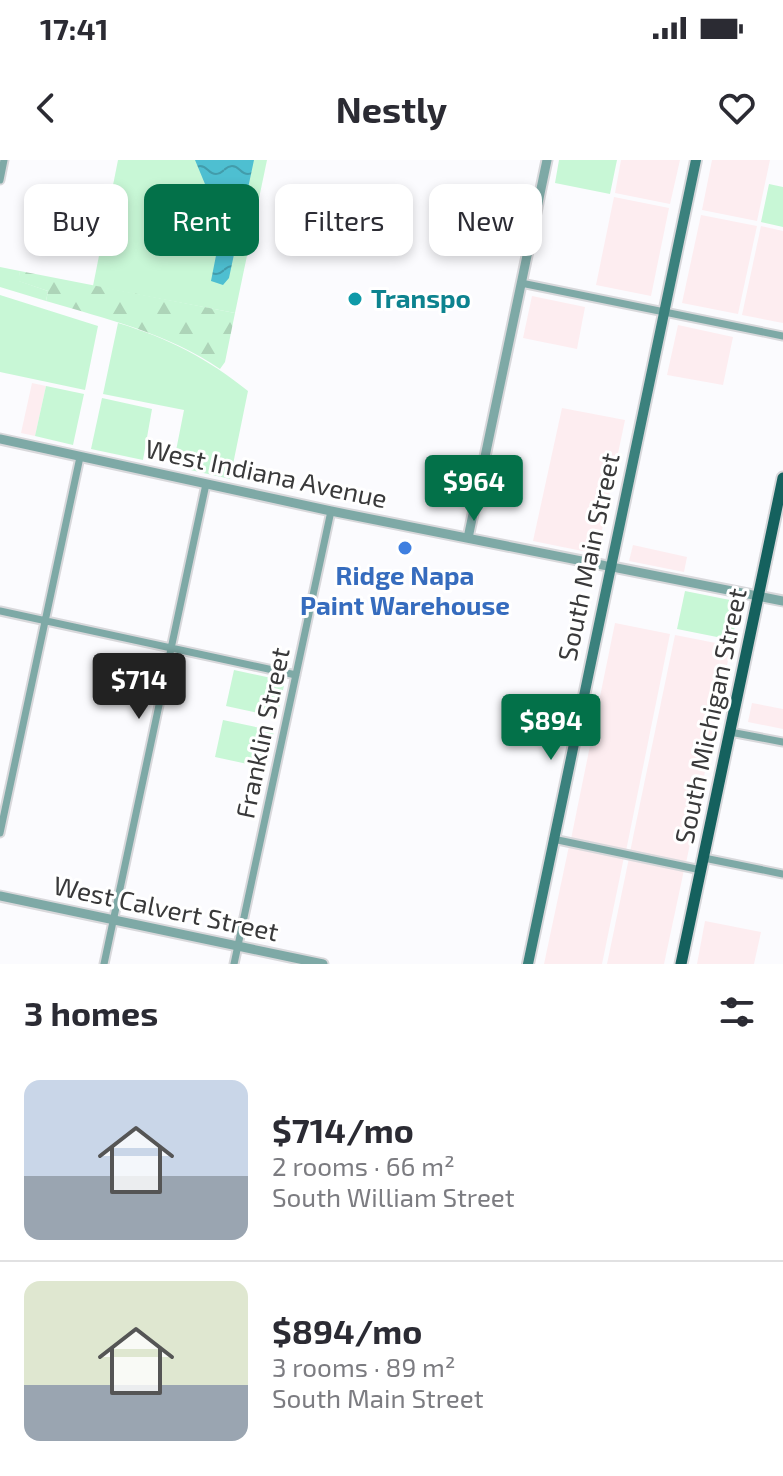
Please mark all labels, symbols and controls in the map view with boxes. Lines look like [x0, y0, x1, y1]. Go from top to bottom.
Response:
text: 17:41 [40, 10, 109, 46]
icon: back [24, 86, 68, 130]
icon: heart [715, 86, 759, 130]
text: Nestly [336, 87, 447, 130]
chip: Buy [24, 184, 128, 256]
chip: Rent [144, 184, 259, 256]
chip: Filters [275, 184, 413, 256]
chip: New [429, 184, 542, 256]
place label: Transpo [371, 282, 471, 313]
marker: Transpo [346, 290, 364, 308]
street label: West Indiana Avenue [143, 432, 390, 513]
street label: South Main Street [550, 450, 625, 663]
pin: $964 [427, 455, 521, 523]
text: $964 [443, 465, 505, 496]
marker: Ridge Napa Paint Warehouse [396, 539, 414, 557]
place label: Ridge Napa Paint Warehouse [300, 559, 510, 620]
street label: South Michigan Street [667, 585, 752, 846]
street label: Franklin Street [228, 644, 295, 821]
pin: $714 [92, 653, 186, 721]
text: $714 [111, 663, 167, 694]
pin: $894 [504, 694, 598, 762]
text: $894 [519, 704, 583, 735]
street label: West Calvert Street [51, 869, 282, 947]
icon: filters [715, 990, 759, 1034]
text: 3 homes [24, 992, 158, 1033]
text: $714/mo [272, 1109, 414, 1150]
icon: home [88, 1112, 184, 1208]
text: 2 rooms · 66 m² [272, 1150, 455, 1181]
text: South William Street [272, 1181, 515, 1212]
text: $894/mo [272, 1310, 422, 1351]
icon: home [88, 1313, 184, 1409]
text: 3 rooms · 89 m² [272, 1351, 456, 1382]
text: South Main Street [272, 1382, 484, 1413]

